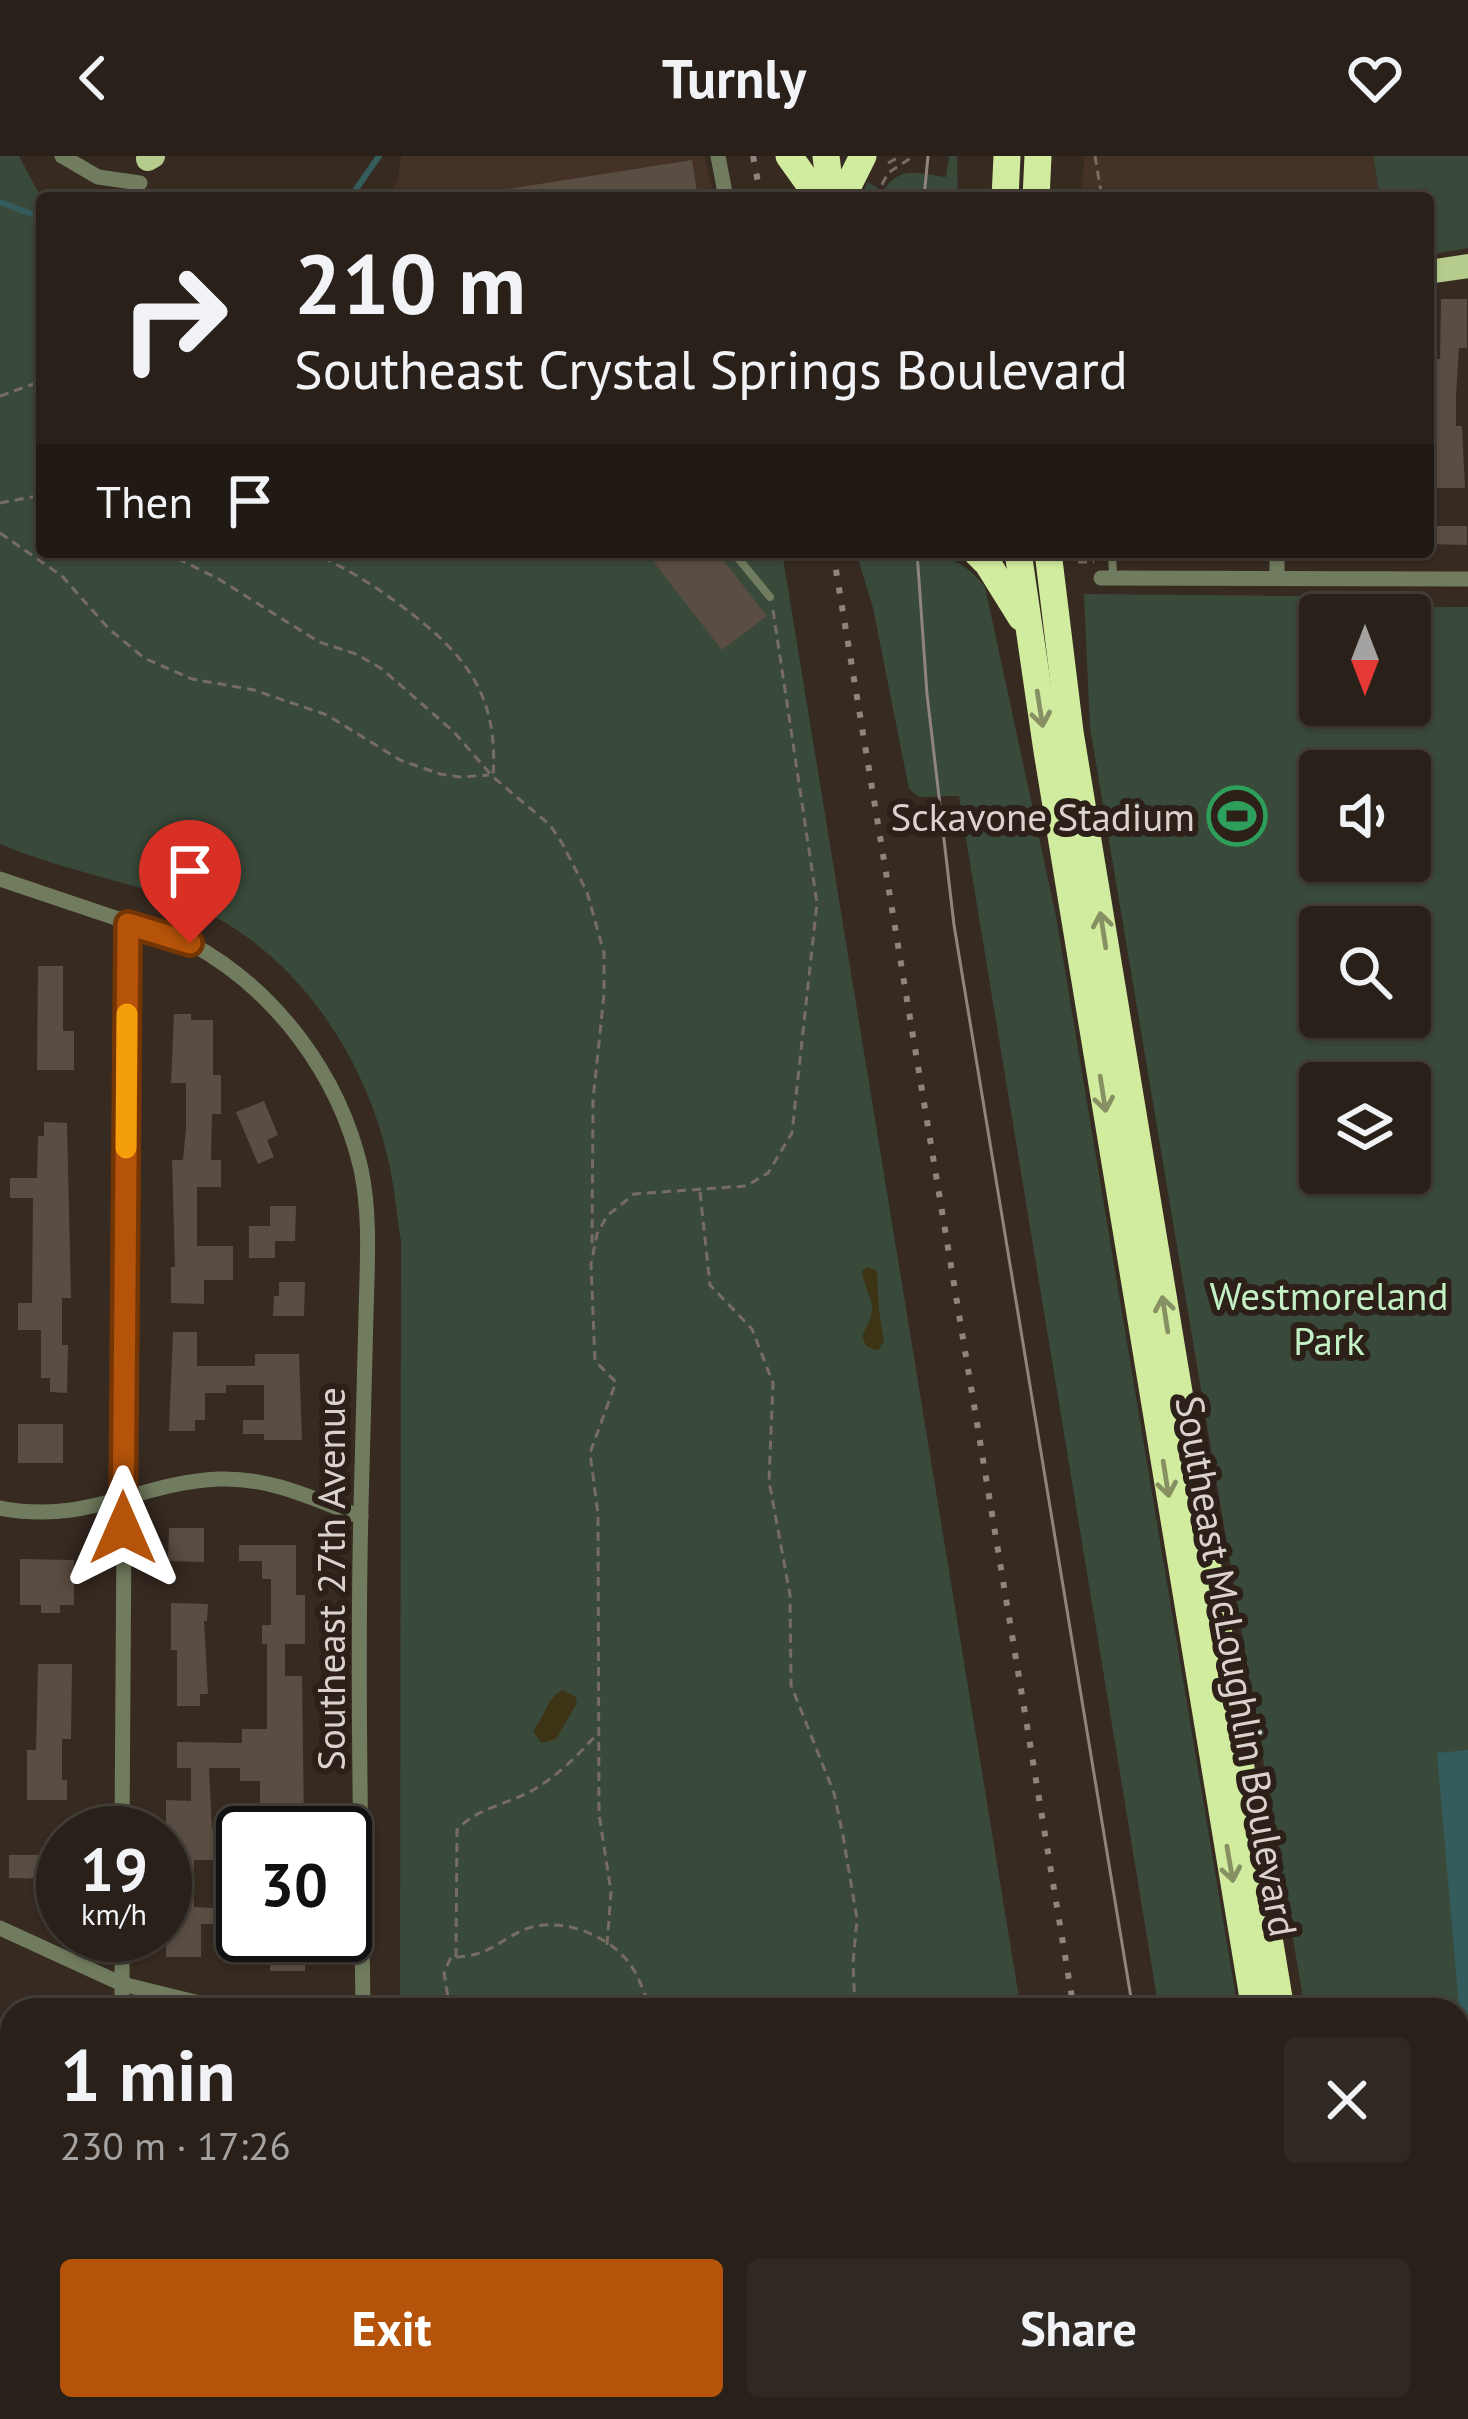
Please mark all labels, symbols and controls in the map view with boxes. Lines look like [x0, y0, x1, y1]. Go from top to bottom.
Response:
text: Turnly [662, 43, 806, 113]
icon: back [60, 45, 126, 111]
icon: heart [1342, 45, 1408, 111]
text: 210 m [294, 228, 526, 337]
icon: right [96, 240, 252, 396]
text: Southeast Crystal Springs Boulevard [294, 334, 1128, 404]
icon: arrive [217, 468, 283, 534]
text: Then [96, 472, 193, 530]
north arrow [1299, 594, 1431, 726]
map controls [1299, 594, 1431, 1194]
one-way arrow [1029, 689, 1052, 728]
button: sound [1299, 750, 1431, 882]
sports icon: Sckavone Stadium [1206, 785, 1268, 847]
place label: Sckavone Stadium [890, 791, 1195, 842]
pin [139, 820, 241, 943]
icon: arrive [157, 838, 223, 904]
button: search [1299, 906, 1431, 1038]
one-way arrow [1090, 911, 1113, 950]
button: layers [1299, 1062, 1431, 1194]
one-way arrow [1092, 1074, 1115, 1113]
park label: Westmoreland Park [1210, 1270, 1448, 1366]
one-way arrow [1153, 1296, 1176, 1335]
street label: Southeast 27th Avenue [305, 1387, 356, 1771]
street label: Southeast McLoughlin Boulevard [1164, 1392, 1310, 1940]
one-way arrow [1155, 1459, 1178, 1498]
position arrow [60, 1465, 186, 1591]
speed limit sign: 30 [216, 1806, 372, 1962]
text: 19 [80, 1830, 148, 1908]
one-way arrow [1220, 1844, 1243, 1883]
text: km/h [81, 1894, 147, 1933]
text: 1 min [60, 2028, 236, 2121]
button: close [1284, 2037, 1410, 2163]
text: 230 m · 17:26 [60, 2120, 291, 2171]
button: Exit [60, 2259, 723, 2397]
button: Share [747, 2259, 1410, 2397]

